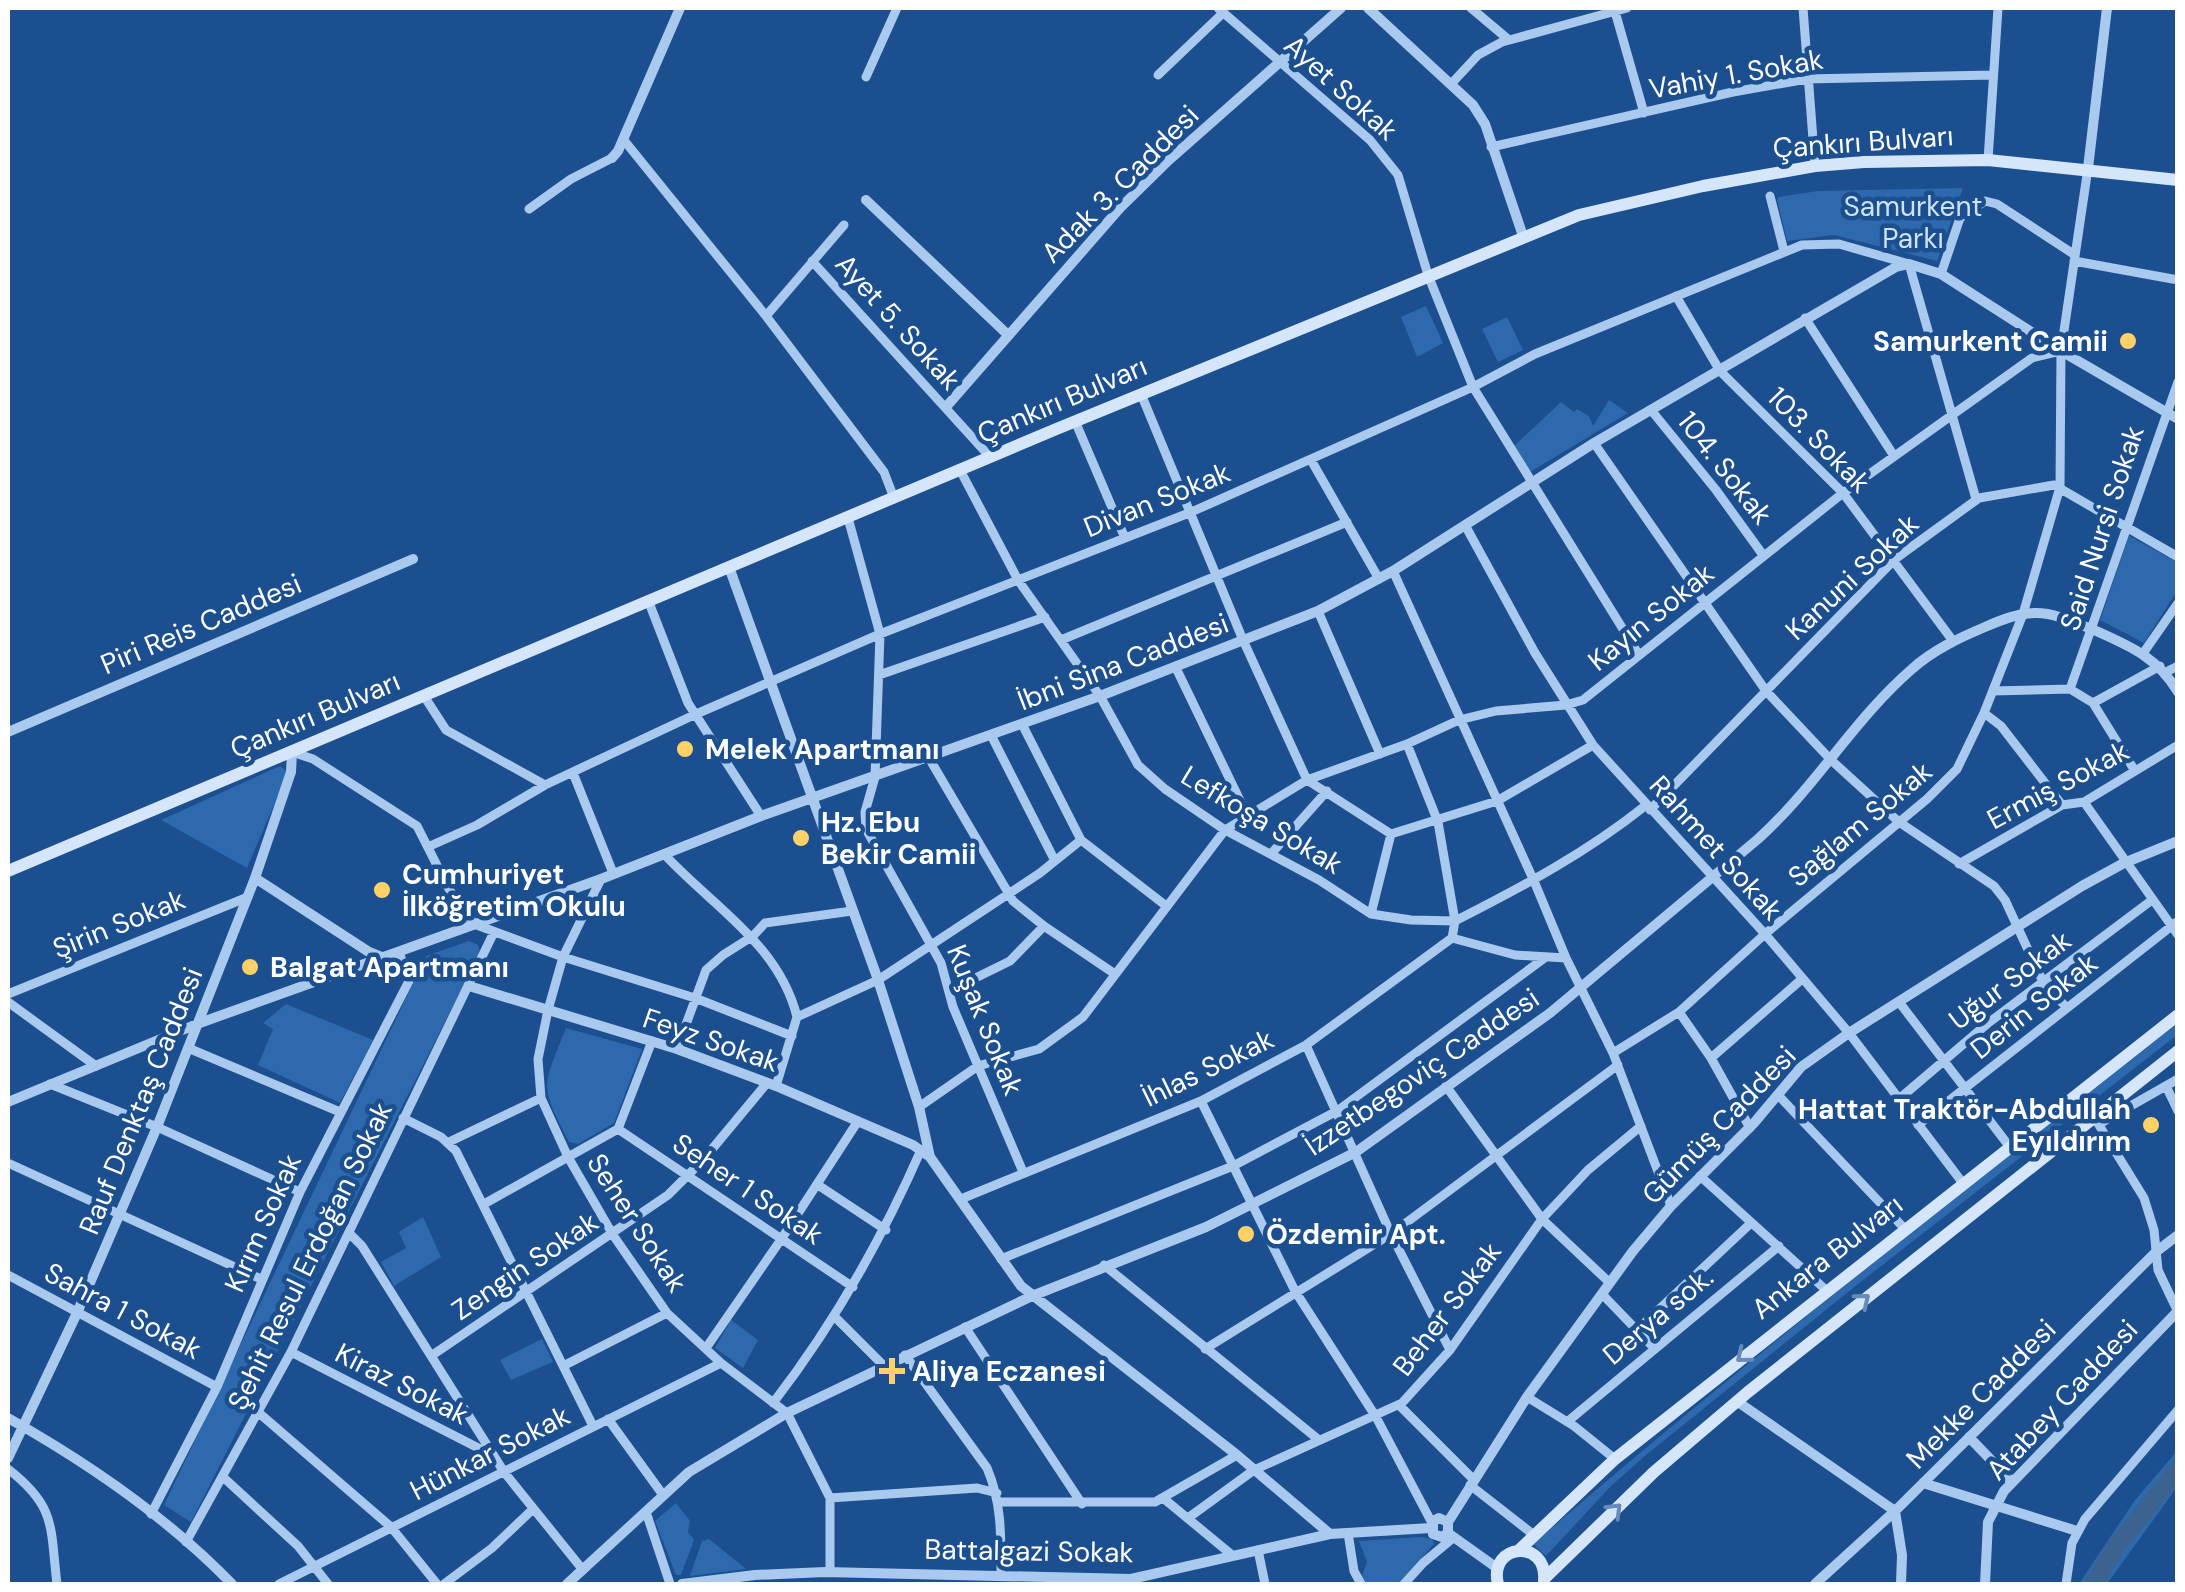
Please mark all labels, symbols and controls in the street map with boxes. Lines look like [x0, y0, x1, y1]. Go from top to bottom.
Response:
street label: Ayet Sokak [1276, 27, 1406, 149]
street label: Vahiy 1. Sokak [1646, 40, 1826, 108]
street label: Adak 3. Caddesi [1033, 97, 1207, 271]
street label: Çankırı Bulvarı [1772, 117, 1954, 167]
park label: Samurkent Parkı [1844, 188, 1982, 257]
street label: Ayet 5. Sokak [827, 246, 969, 398]
place label: Samurkent Camii [1873, 323, 2108, 360]
marker: Samurkent Camii [2117, 330, 2139, 352]
street label: Çankırı Bulvarı [972, 348, 1152, 452]
street label: 103. Sokak [1759, 379, 1879, 501]
street label: 104. Sokak [1669, 404, 1781, 532]
street label: Said Nursi Sokak [2051, 421, 2153, 635]
street label: Divan Sokak [1078, 454, 1236, 546]
street label: Kanuni Sokak [1777, 506, 1927, 648]
street label: Kayın Sokak [1580, 555, 1722, 679]
street label: Piri Reis Caddesi [95, 565, 307, 683]
street label: İbni Sina Caddesi [1012, 605, 1234, 719]
street label: Çankırı Bulvarı [225, 663, 405, 767]
place label: Melek Apartmanı [705, 731, 939, 768]
street label: Ermiş Sokak [1981, 732, 2135, 838]
marker: Melek Apartmanı [674, 738, 696, 760]
street label: Sağlam Sokak [1780, 753, 1940, 895]
street label: Lefkoşa Sokak [1174, 757, 1350, 883]
street label: Rahmet Sokak [1641, 768, 1791, 928]
place label: Hz. Ebu Bekir Camii [821, 804, 976, 873]
marker: Hz. Ebu Bekir Camii [790, 827, 812, 849]
place label: Cumhuriyet İlköğretim Okulu [402, 856, 626, 925]
marker: Cumhuriyet İlköğretim Okulu [371, 879, 393, 901]
street label: Şirin Sokak [47, 881, 191, 967]
street label: Uğur Sokak [1941, 922, 2079, 1038]
street label: Kuşak Sokak [938, 939, 1032, 1101]
street label: Derin Sokak [1963, 945, 2105, 1067]
place label: Balgat Apartmanı [270, 949, 509, 986]
marker: Balgat Apartmanı [239, 956, 261, 978]
street label: Rauf Denktaş Caddesi [71, 962, 211, 1240]
street label: İzzetbegoviç Caddesi [1298, 980, 1546, 1164]
street label: Feyz Sokak [638, 999, 784, 1081]
street label: İhlas Sokak [1136, 1020, 1280, 1116]
street label: Gümüş Caddesi [1634, 1038, 1804, 1212]
place label: Hattat Traktör-Abdullah Eyıldırım [1798, 1091, 2131, 1160]
street label: Şehit Resul Erdoğan Sokak [219, 1096, 401, 1416]
marker: Hattat Traktör-Abdullah Eyıldırım [2140, 1114, 2162, 1136]
street label: Seher 1 Sokak [665, 1125, 831, 1253]
street label: Seher Sokak [578, 1147, 696, 1299]
street label: Kırım Sokak [216, 1148, 310, 1298]
street label: Ankara Bulvarı [1744, 1186, 1910, 1328]
street label: Zengin Sokak [445, 1203, 605, 1329]
place label: Özdemir Apt. [1266, 1216, 1446, 1253]
marker: Özdemir Apt. [1235, 1223, 1257, 1245]
street label: Beher Sokak [1384, 1234, 1510, 1384]
street label: Sahra 1 Sokak [38, 1254, 208, 1368]
street label: Derya sok. [1595, 1259, 1721, 1373]
one-way arrow [1851, 1294, 1869, 1312]
street label: Mekke Caddesi [1898, 1311, 2064, 1477]
street label: Atabey Caddesi [1978, 1312, 2146, 1488]
street label: Kiraz Sokak [329, 1335, 475, 1433]
one-way arrow [1736, 1344, 1754, 1362]
place label: Aliya Eczanesi [912, 1353, 1106, 1390]
marker: Aliya Eczanesi [881, 1360, 903, 1382]
street label: Hünkar Sokak [404, 1397, 576, 1509]
one-way arrow [1603, 1504, 1621, 1522]
street label: Battalgazi Sokak [924, 1531, 1134, 1571]

